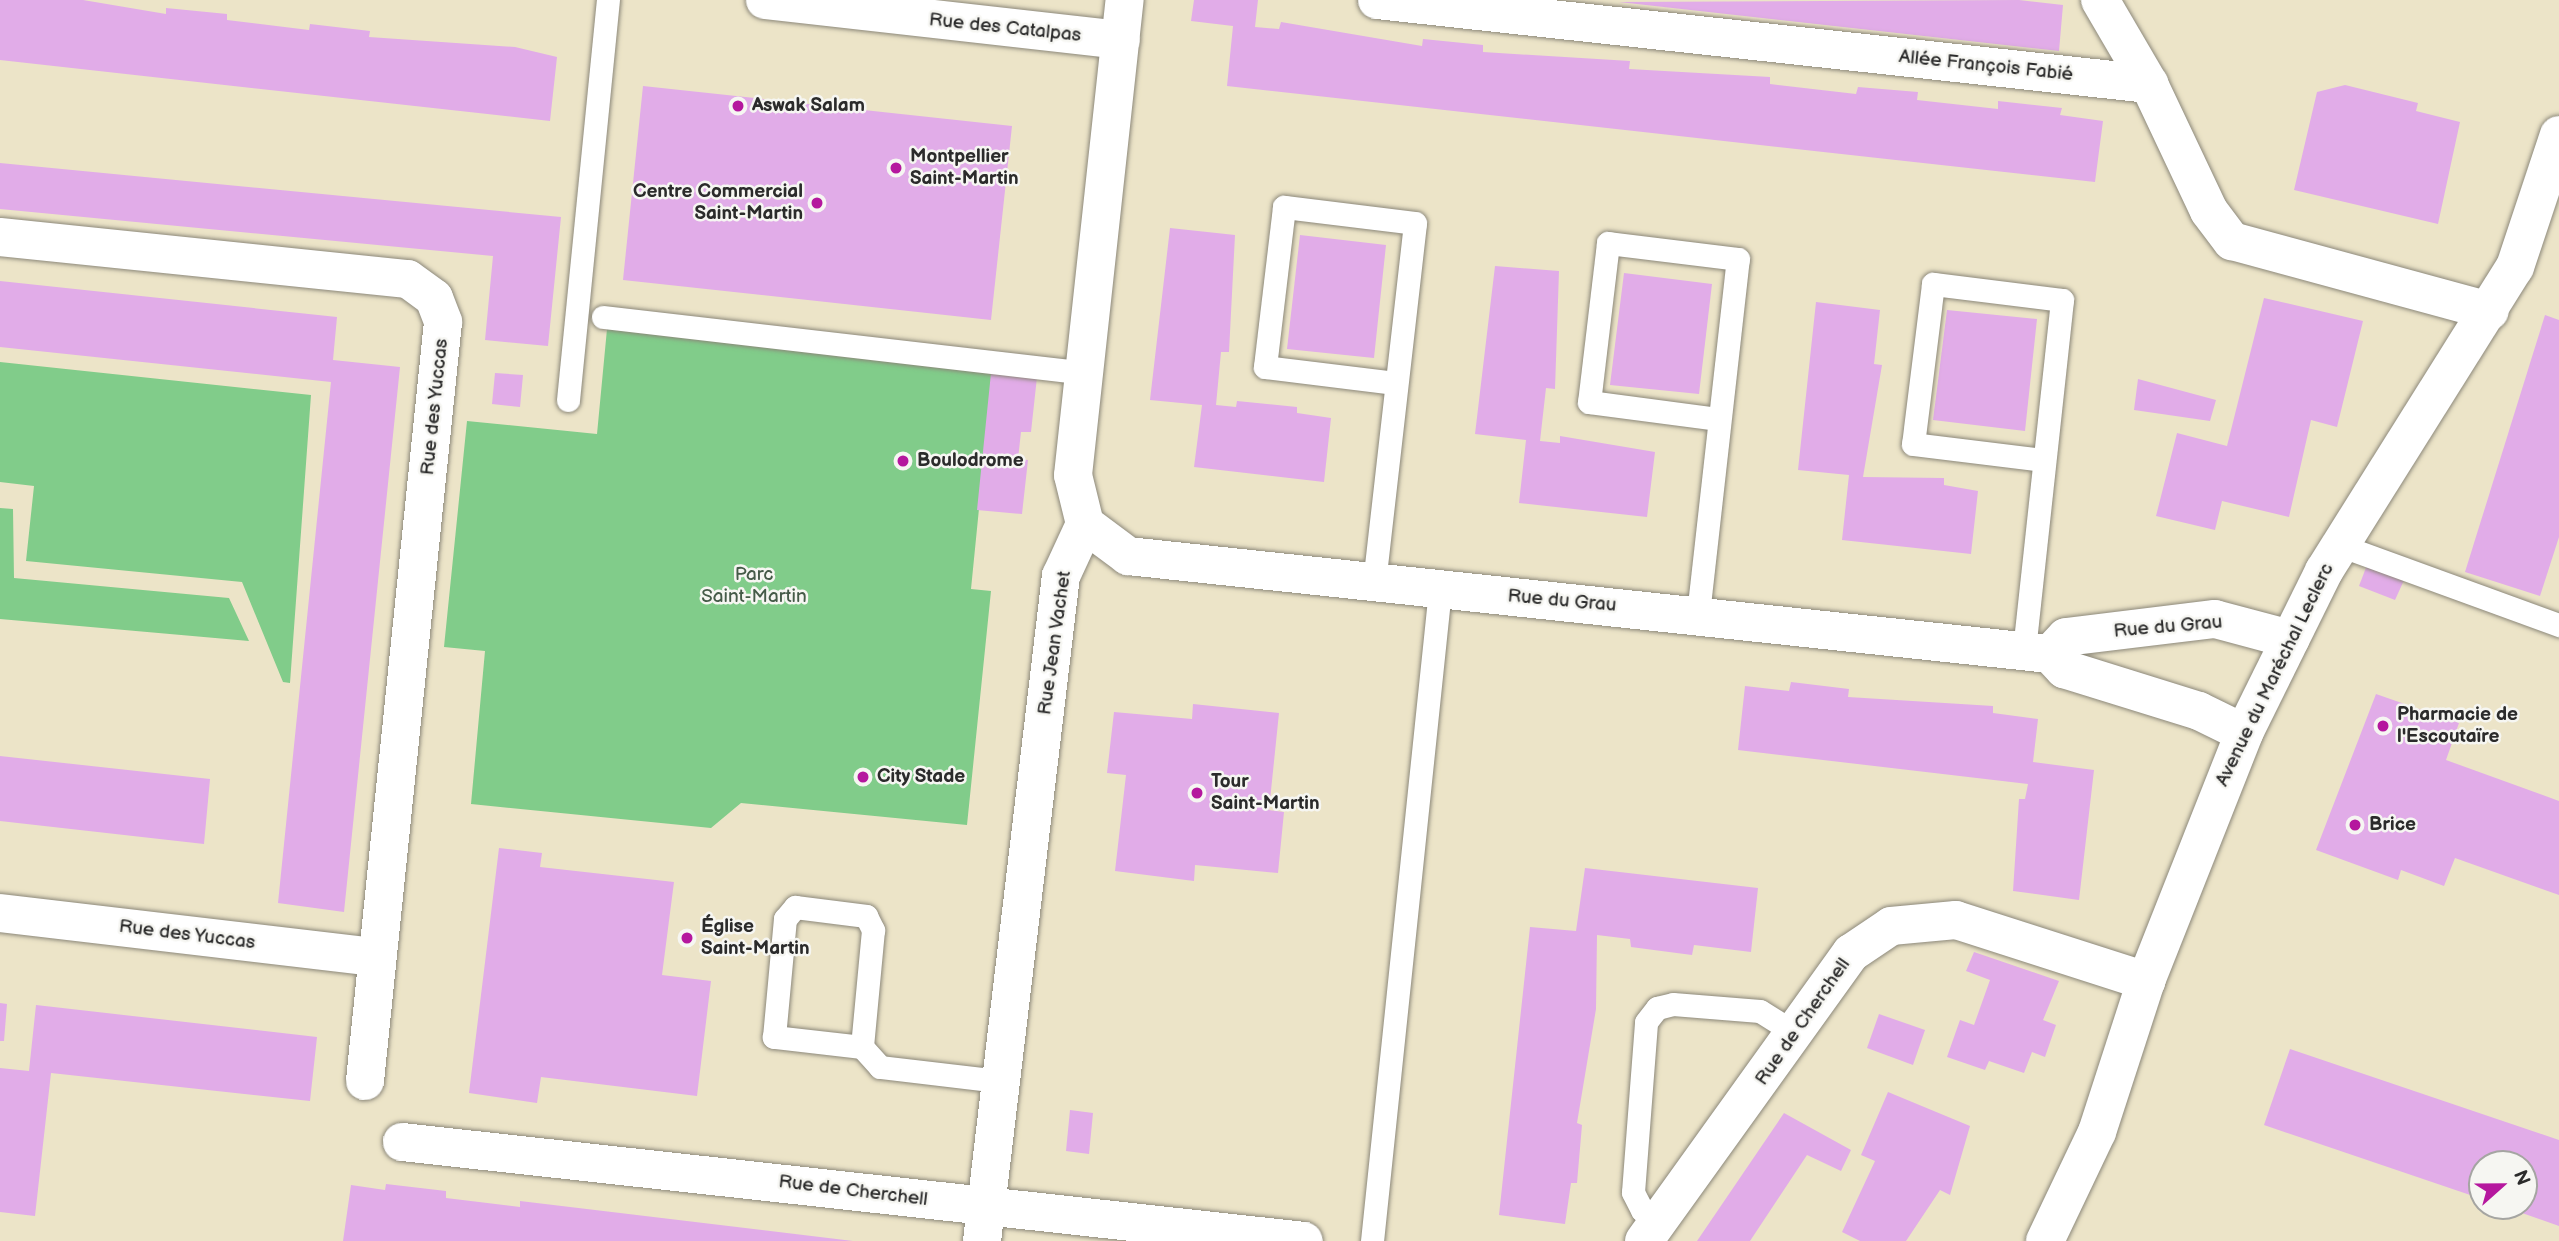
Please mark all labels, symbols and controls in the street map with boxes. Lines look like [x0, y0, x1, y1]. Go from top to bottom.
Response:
street label: Rue des Catalpas [928, 9, 1082, 47]
street label: Allée François Fabié [1898, 46, 2074, 86]
place label: Aswak Salam [752, 95, 865, 117]
marker: Aswak Salam [730, 98, 746, 114]
place label: Montpellier Saint-Martin [910, 146, 1019, 190]
marker: Montpellier Saint-Martin [888, 160, 904, 176]
place label: Centre Commercial Saint-Martin [633, 181, 803, 225]
marker: Centre Commercial Saint-Martin [809, 195, 825, 211]
street label: Rue des Yuccas [416, 337, 454, 477]
place label: Boulodrome [917, 450, 1024, 472]
marker: Boulodrome [895, 453, 911, 469]
street label: Avenue du Maréchal Leclerc [2211, 560, 2339, 790]
park label: Parc Saint-Martin [701, 564, 807, 608]
street label: Rue Jean Vachet [1034, 569, 1076, 717]
street label: Rue du Grau [1507, 585, 1617, 617]
street label: Rue du Grau [2113, 611, 2223, 643]
place label: Pharmacie de l'Escoutaïre [2397, 704, 2518, 748]
marker: Pharmacie de l'Escoutaïre [2375, 718, 2391, 734]
place label: City Stade [877, 766, 966, 788]
marker: City Stade [855, 769, 871, 785]
place label: Tour Saint-Martin [1211, 771, 1320, 815]
marker: Tour Saint-Martin [1189, 785, 1205, 801]
place label: Brice [2369, 814, 2416, 836]
marker: Brice [2347, 817, 2363, 833]
street label: Rue des Yuccas [117, 915, 257, 955]
place label: Église Saint-Martin [701, 916, 810, 960]
marker: Église Saint-Martin [679, 930, 695, 946]
street label: Rue de Cherchell [1751, 954, 1855, 1090]
north arrow [2468, 1150, 2538, 1220]
text: N [2508, 1167, 2535, 1189]
street label: Rue de Cherchell [777, 1171, 929, 1211]

